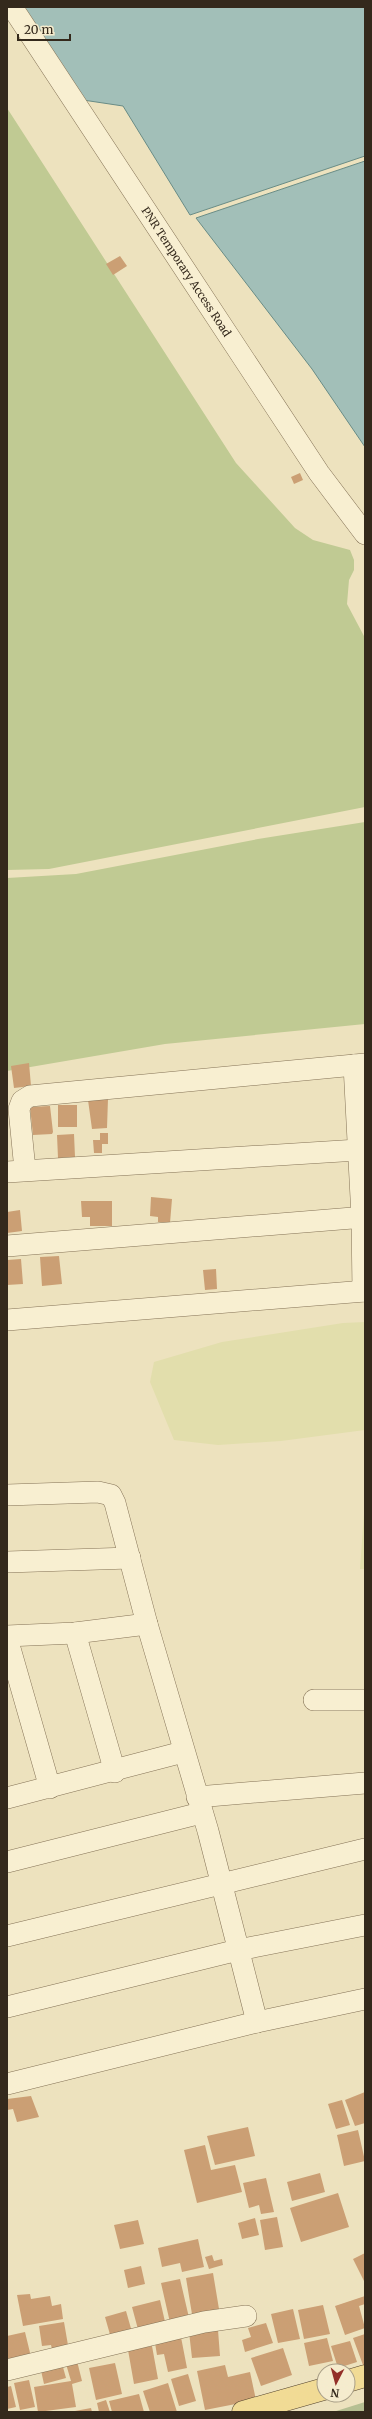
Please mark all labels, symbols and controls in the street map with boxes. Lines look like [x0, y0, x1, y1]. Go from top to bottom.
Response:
scale bar [18, 16, 70, 42]
text: 20 m [24, 22, 53, 37]
street label: PNR Temporary Access Road [139, 204, 234, 340]
north arrow [316, 2363, 356, 2403]
text: N [330, 2385, 340, 2400]

